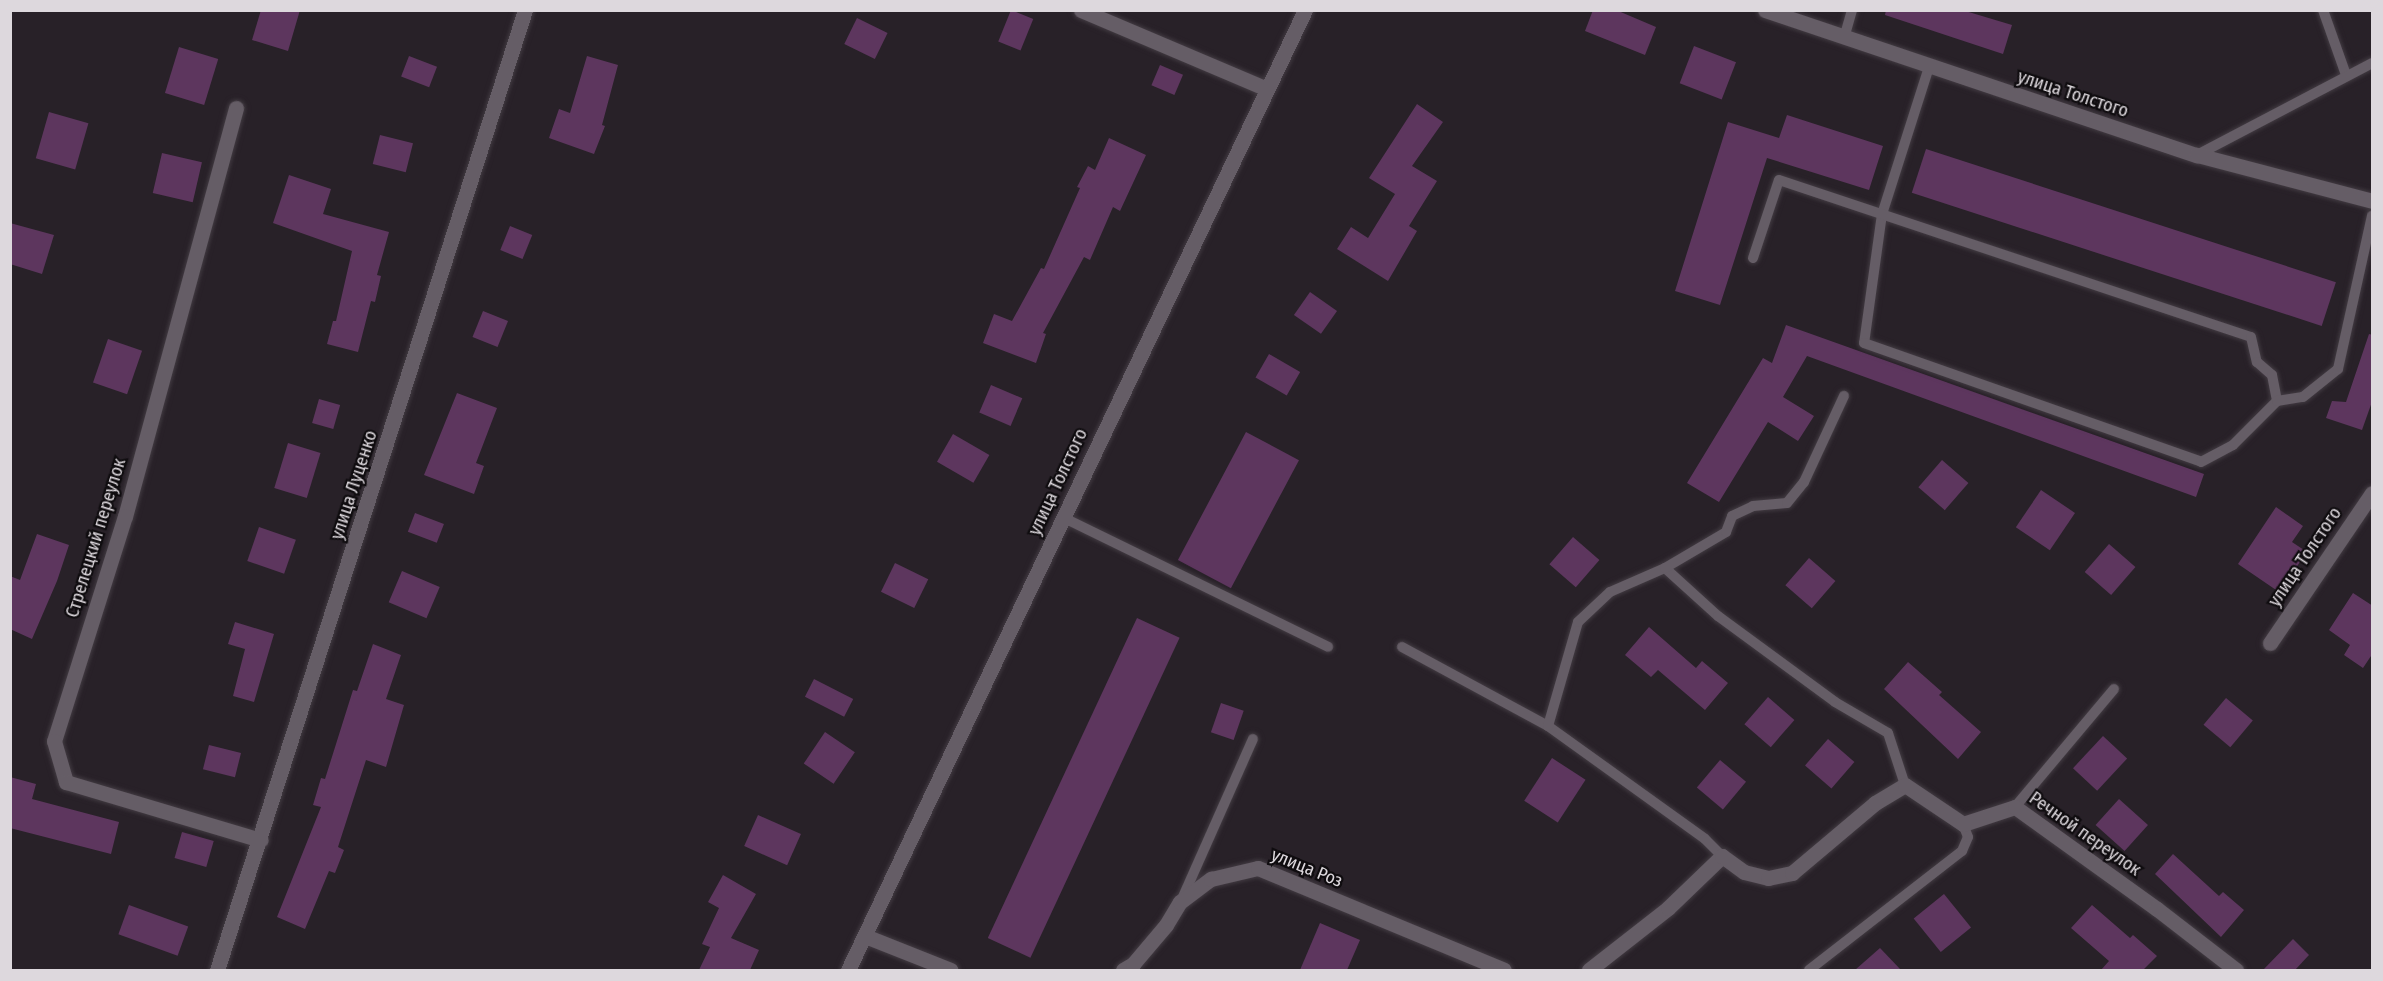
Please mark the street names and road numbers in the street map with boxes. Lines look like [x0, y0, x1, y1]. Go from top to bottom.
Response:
street label: улица Толстого [2015, 66, 2131, 122]
street label: улица Толстого [1024, 425, 1092, 539]
street label: улица Луценко [326, 428, 382, 542]
street label: Стрелецкий переулок [62, 456, 130, 620]
street label: улица Толстого [2264, 503, 2346, 611]
street label: Речной переулок [2025, 787, 2145, 881]
street label: улица Роз [1268, 844, 1346, 892]

